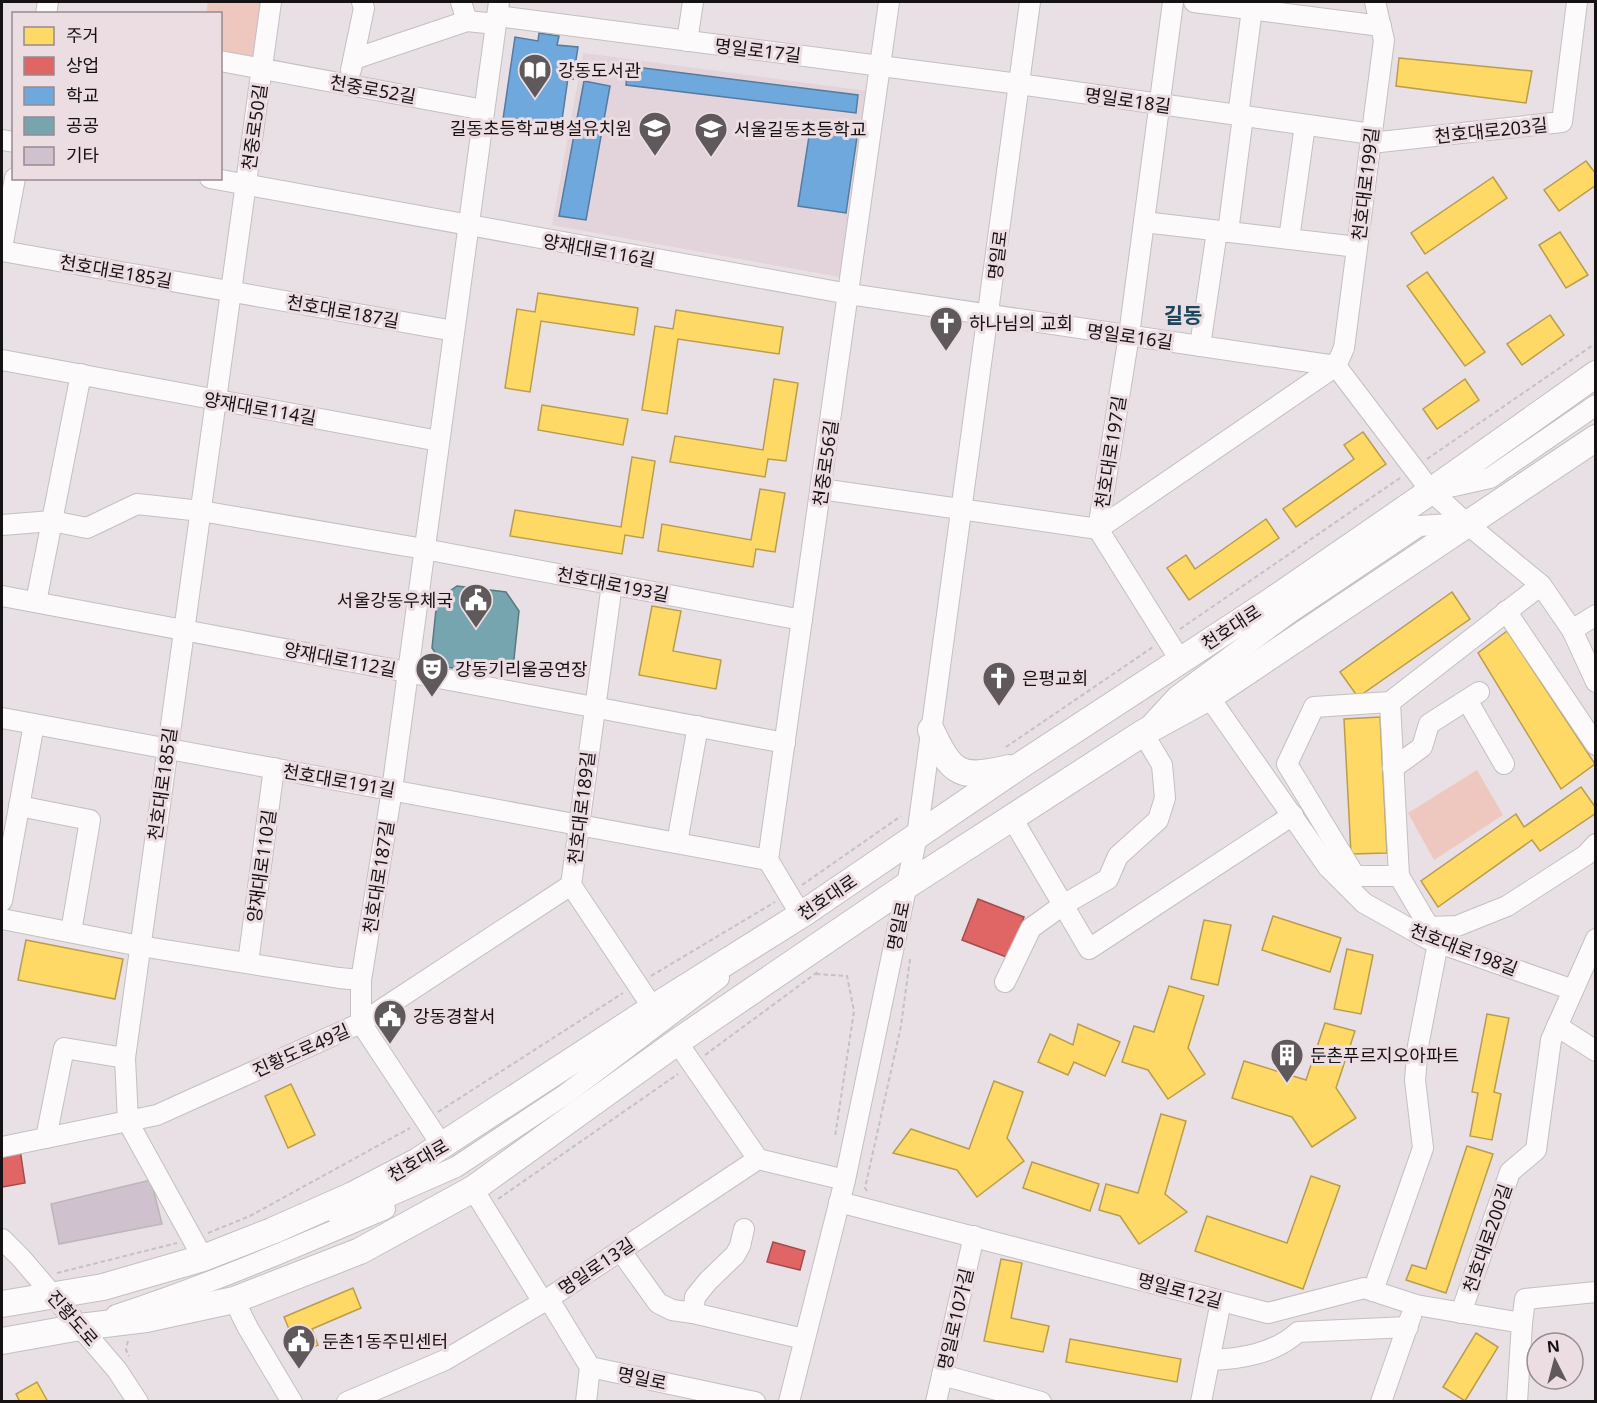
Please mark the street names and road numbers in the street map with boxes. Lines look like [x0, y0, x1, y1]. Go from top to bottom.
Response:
street label: 명일로17길 [713, 33, 803, 67]
street label: 천중로52길 [328, 70, 418, 108]
street label: 천중로50길 [236, 82, 272, 172]
street label: 명일로18길 [1083, 82, 1173, 118]
street label: 천호대로203길 [1433, 112, 1549, 148]
street label: 천호대로199길 [1346, 126, 1384, 242]
street label: 양재대로116길 [541, 228, 657, 272]
street label: 명일로 [982, 229, 1012, 281]
street label: 천호대로185길 [58, 249, 174, 293]
street label: 천호대로187길 [285, 289, 401, 333]
street label: 명일로16길 [1085, 318, 1175, 354]
street label: 양재대로114길 [202, 386, 318, 430]
street label: 천호대로197길 [1089, 394, 1131, 510]
street label: 천중로56길 [807, 418, 843, 508]
street label: 천호대로193길 [555, 561, 671, 607]
street label: 천호대로 [1197, 599, 1265, 655]
street label: 양재대로112길 [282, 636, 398, 682]
street label: 천호대로185길 [142, 726, 182, 842]
street label: 천호대로189길 [562, 750, 600, 866]
street label: 천호대로191길 [281, 758, 397, 802]
street label: 양재대로110길 [241, 808, 281, 924]
street label: 천호대로187길 [357, 819, 399, 935]
street label: 천호대로 [793, 869, 861, 925]
street label: 명일로 [881, 899, 915, 953]
street label: 천호대로198길 [1407, 917, 1521, 981]
street label: 진황도로49길 [249, 1018, 353, 1082]
street label: 천호대로 [383, 1133, 453, 1187]
street label: 천호대로200길 [1457, 1180, 1517, 1296]
street label: 명일로13길 [553, 1232, 639, 1300]
street label: 명일로10가길 [932, 1266, 978, 1372]
street label: 명일로12길 [1135, 1267, 1225, 1313]
street label: 진황도로 [42, 1285, 104, 1351]
street label: 명일로 [615, 1361, 669, 1395]

